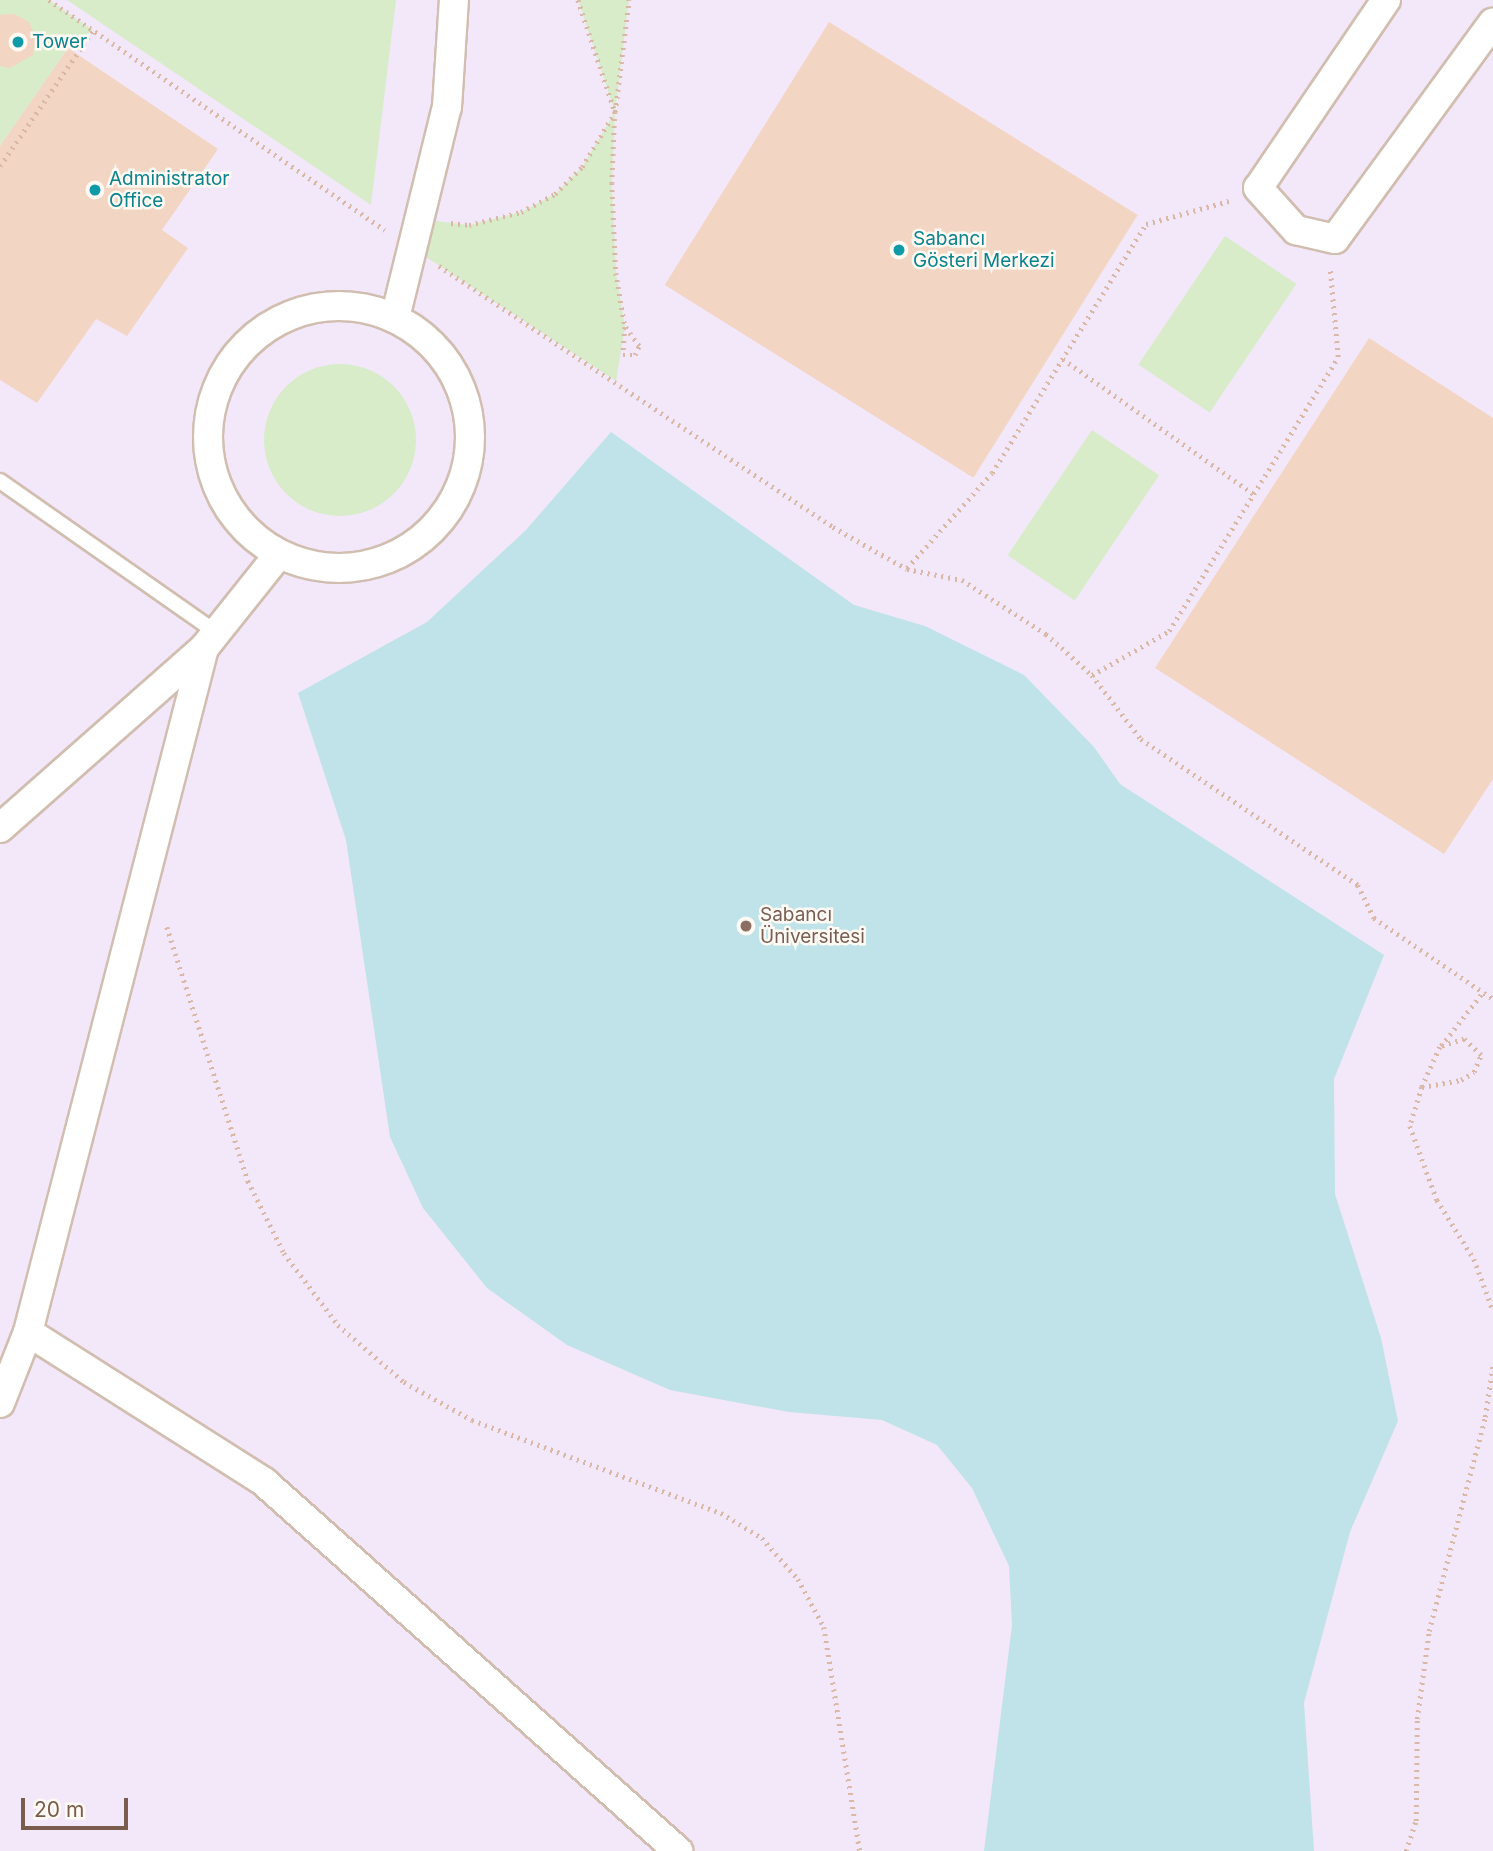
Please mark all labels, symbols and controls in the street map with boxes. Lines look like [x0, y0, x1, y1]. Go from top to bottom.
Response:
place label: Tower [32, 31, 87, 53]
marker: Tower [10, 34, 26, 50]
place label: Administrator Office [109, 168, 229, 212]
marker: Administrator Office [87, 182, 103, 198]
place label: Sabancı Gösteri Merkezi [913, 228, 1055, 272]
marker: Sabancı Gösteri Merkezi [891, 242, 907, 258]
place label: Sabancı Üniversitesi [760, 904, 865, 948]
marker: Sabancı Üniversitesi [738, 918, 754, 934]
scale bar [24, 1784, 131, 1828]
text: 20 m [34, 1797, 84, 1822]

